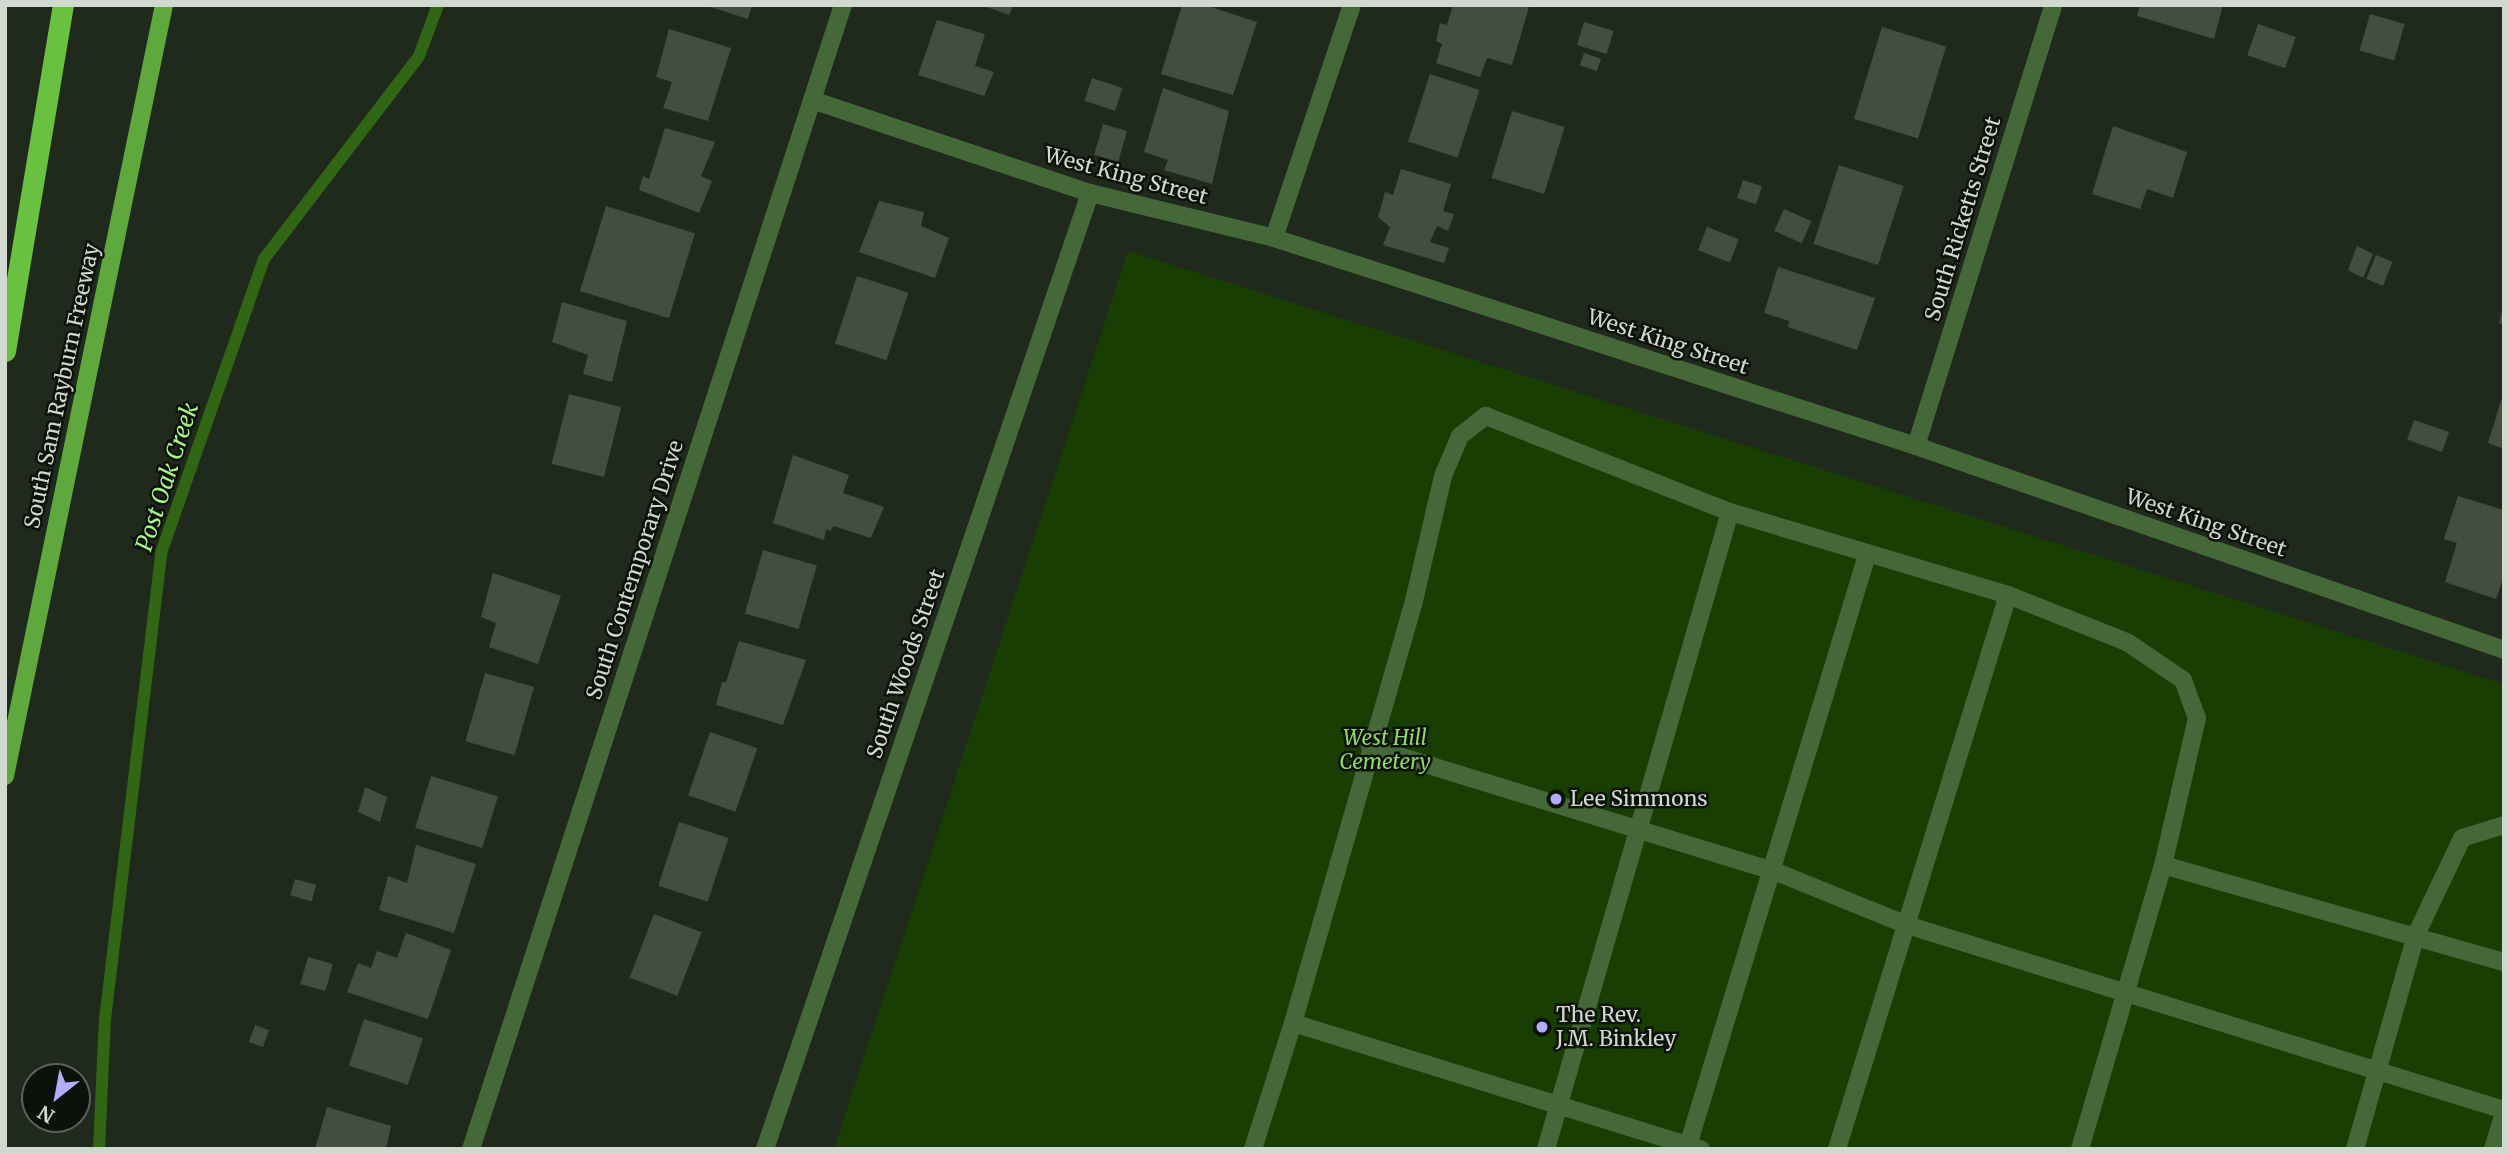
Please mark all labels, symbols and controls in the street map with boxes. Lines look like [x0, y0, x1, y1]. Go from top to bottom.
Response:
street label: South Ricketts Street [1920, 114, 2006, 324]
street label: West King Street [1042, 142, 1210, 210]
street label: South Sam Rayburn Freeway [19, 241, 105, 531]
street label: West King Street [1584, 304, 1752, 380]
water label: Post Oak Creek [130, 399, 204, 555]
street label: South Contemporary Drive [581, 437, 689, 703]
street label: West King Street [2123, 484, 2289, 562]
street label: South Woods Street [862, 566, 950, 762]
park label: West Hill Cemetery [1339, 725, 1431, 775]
place label: Lee Simmons [1570, 786, 1708, 812]
marker: Lee Simmons [1548, 791, 1564, 807]
place label: The Rev. J.M. Binkley [1556, 1002, 1677, 1052]
marker: The Rev. J.M. Binkley [1534, 1019, 1550, 1035]
north arrow [21, 1063, 91, 1133]
text: N [34, 1100, 59, 1128]

